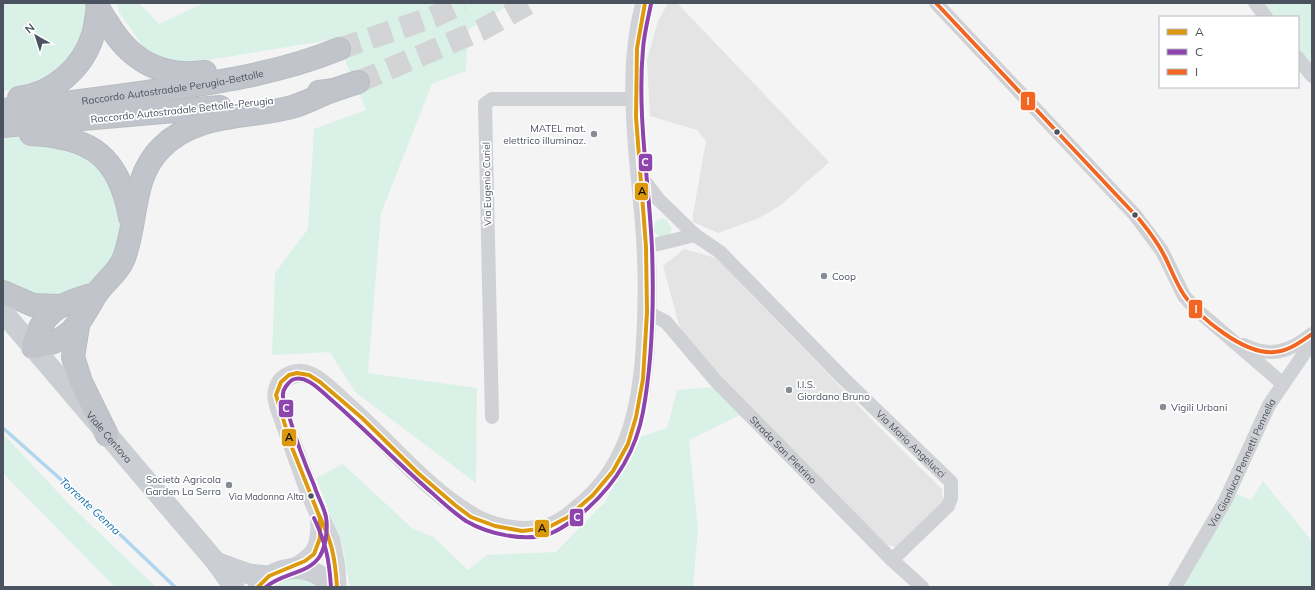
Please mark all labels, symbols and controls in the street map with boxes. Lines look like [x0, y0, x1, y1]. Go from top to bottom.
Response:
north arrow [16, 16, 56, 56]
legend [1159, 16, 1299, 88]
text: N [22, 20, 37, 36]
text: A [1195, 24, 1204, 39]
text: C [1195, 44, 1203, 59]
text: I [1195, 64, 1198, 79]
street label: Raccordo Autostradale Perugia-Bettolle [81, 66, 265, 107]
line badge: I [1020, 91, 1036, 111]
street label: Raccordo Autostradale Bettolle-Perugia [90, 94, 274, 126]
text: I [1026, 94, 1030, 108]
place label: MATEL mat. elettrico illuminaz. [503, 122, 586, 147]
unlabelled marker [1052, 127, 1062, 137]
marker: MATEL mat. elettrico illuminaz. [589, 129, 599, 139]
street label: Via Eugenio Curiel [480, 142, 494, 226]
line badge: C [638, 153, 653, 172]
text: C [641, 155, 649, 169]
line badge: A [634, 182, 649, 201]
text: A [638, 184, 647, 198]
unlabelled marker [1130, 210, 1140, 220]
place label: Coop [832, 270, 856, 283]
marker: Coop [819, 271, 829, 281]
line badge: I [1188, 299, 1203, 319]
text: I [1194, 302, 1198, 316]
place label: I.I.S. Giordano Bruno [797, 378, 870, 403]
marker: I.I.S. Giordano Bruno [784, 385, 794, 395]
street label: Via Gianluca Pennetti Pennella [1205, 396, 1278, 530]
line badge: C [278, 399, 294, 418]
text: C [282, 401, 290, 415]
place label: Vigili Urbani [1171, 401, 1227, 414]
marker: Vigili Urbani [1158, 402, 1168, 412]
street label: Via Mario Angelucci [874, 407, 949, 480]
street label: Viale Centova [84, 408, 135, 465]
street label: Strada San Pietrino [747, 413, 820, 486]
line badge: A [281, 428, 297, 447]
text: A [285, 430, 294, 444]
place label: Società Agricola Garden La Serra [145, 473, 221, 498]
water label: Torrente Genna [56, 474, 124, 538]
marker: Società Agricola Garden La Serra [224, 480, 234, 490]
place label: Via Madonna Alta [229, 491, 304, 502]
marker: Via Madonna Alta [306, 491, 316, 501]
line badge: C [569, 508, 584, 527]
text: C [573, 510, 581, 524]
line badge: A [534, 519, 550, 538]
text: A [538, 521, 547, 535]

